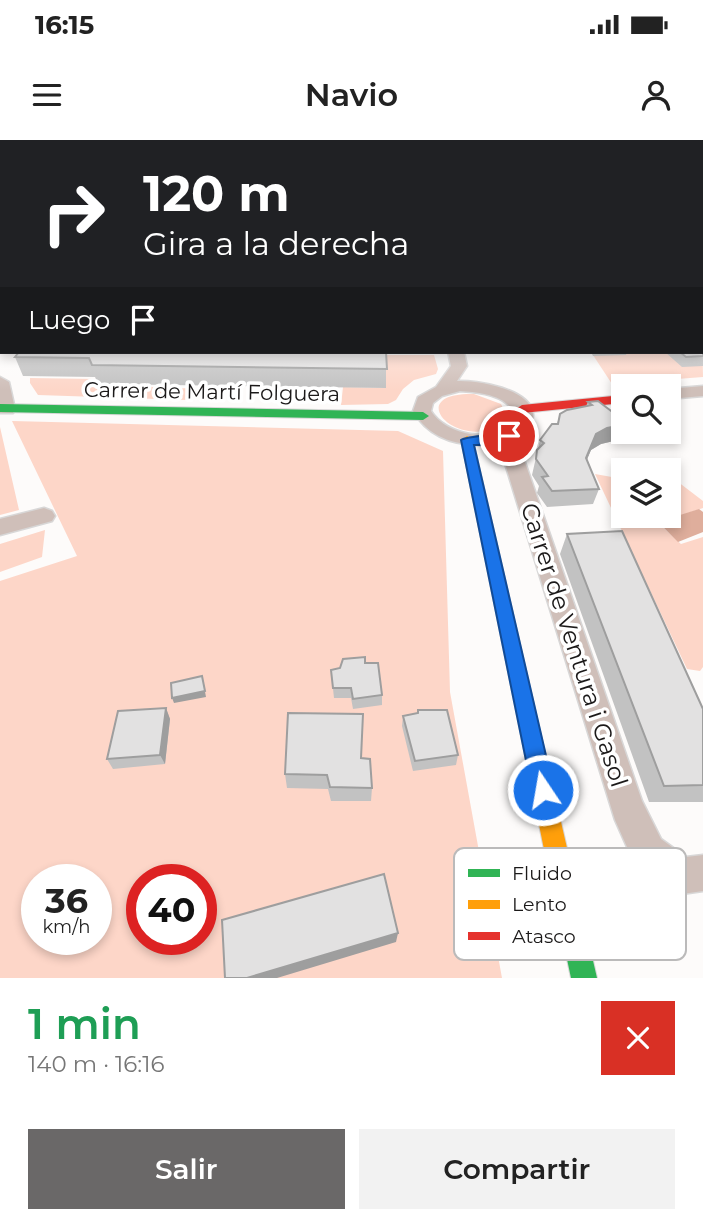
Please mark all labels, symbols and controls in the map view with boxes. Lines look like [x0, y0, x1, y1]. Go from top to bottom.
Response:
text: 16:15 [35, 9, 94, 41]
text: Navio [305, 75, 398, 114]
icon: menu [28, 76, 66, 114]
icon: person [637, 76, 675, 114]
text: 120 m [143, 164, 290, 223]
icon: right [28, 168, 119, 259]
text: Gira a la derecha [143, 224, 409, 263]
icon: arrive [124, 301, 162, 339]
text: Luego [28, 304, 110, 336]
map controls [611, 374, 681, 528]
button: search [611, 374, 681, 444]
street label: Carrer de Martí Folguera [84, 377, 340, 406]
pin [479, 406, 539, 466]
icon: arrive [490, 417, 528, 455]
button: layers [611, 458, 681, 528]
street label: Carrer de Ventura i Gasol [515, 499, 634, 791]
position arrow [506, 753, 580, 827]
legend [454, 848, 686, 960]
text: Fluido [512, 862, 572, 885]
speed limit sign: 40 [126, 864, 217, 955]
text: 36 [45, 879, 88, 922]
text: Lento [512, 893, 567, 916]
text: km/h [42, 916, 91, 938]
text: Atasco [512, 925, 576, 948]
text: 1 min [28, 998, 141, 1050]
button: close [601, 1001, 675, 1075]
text: 140 m · 16:16 [28, 1050, 165, 1078]
button: Salir [28, 1129, 345, 1209]
button: Compartir [359, 1129, 675, 1209]

